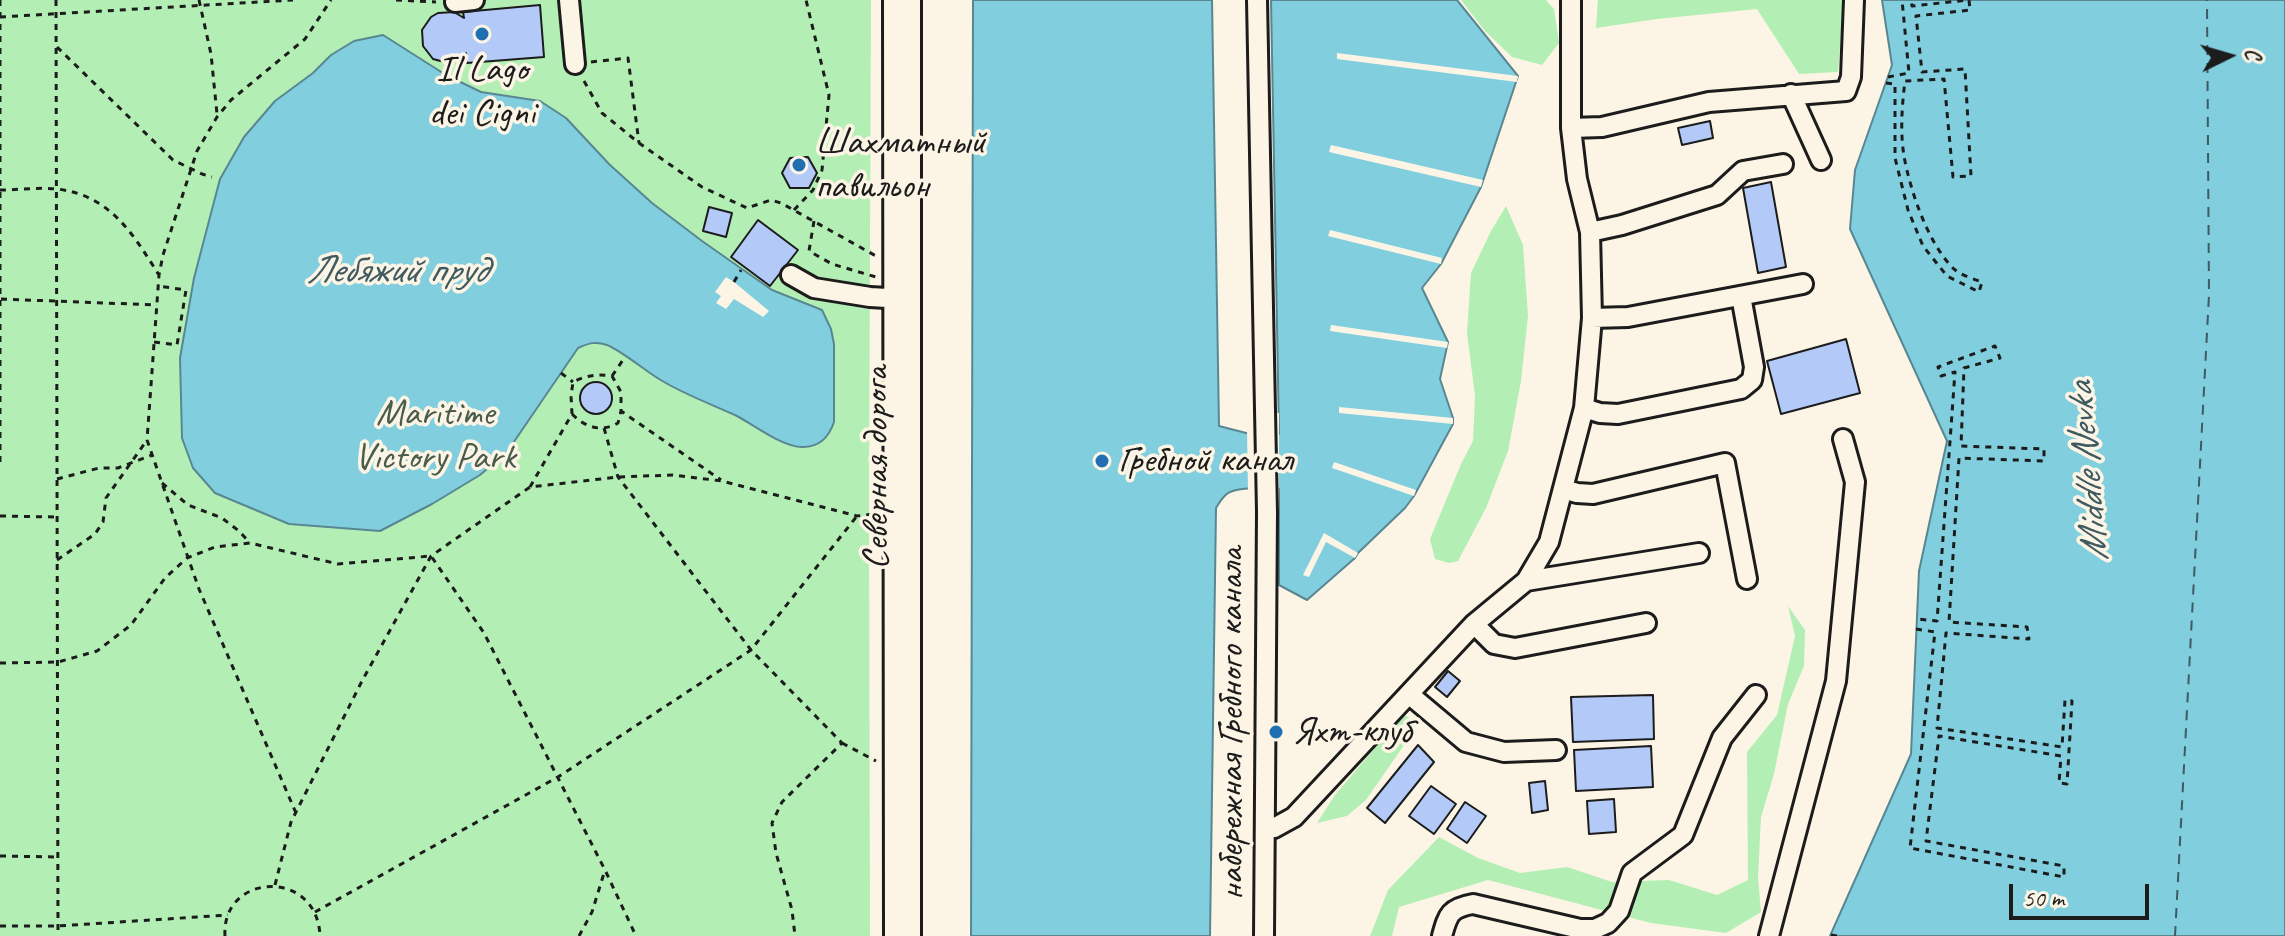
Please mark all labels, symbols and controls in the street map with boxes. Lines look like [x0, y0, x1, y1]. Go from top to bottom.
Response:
north arrow [2189, 16, 2269, 96]
marker: Il Lago dei Cigni [473, 25, 491, 43]
place label: Il Lago dei Cigni [429, 47, 535, 136]
text: С [2238, 47, 2267, 61]
place label: Шахматный павильон [815, 120, 986, 210]
marker: Шахматный павильон [790, 156, 808, 174]
water label: Лебяжий пруд [306, 248, 486, 296]
street label: Северная дорога [854, 366, 900, 570]
water label: Middle Nevka [2057, 381, 2121, 563]
park label: Maritime Victory Park [354, 391, 516, 480]
place label: Гребной канал [1118, 438, 1292, 484]
marker: Гребной канал [1093, 452, 1111, 470]
street label: набережная Гребного канала [1209, 548, 1255, 900]
place label: Яхт-клуб [1292, 709, 1411, 755]
marker: Яхт-клуб [1267, 723, 1285, 741]
scale bar [2013, 868, 2153, 918]
text: 50 m [2023, 883, 2064, 913]

